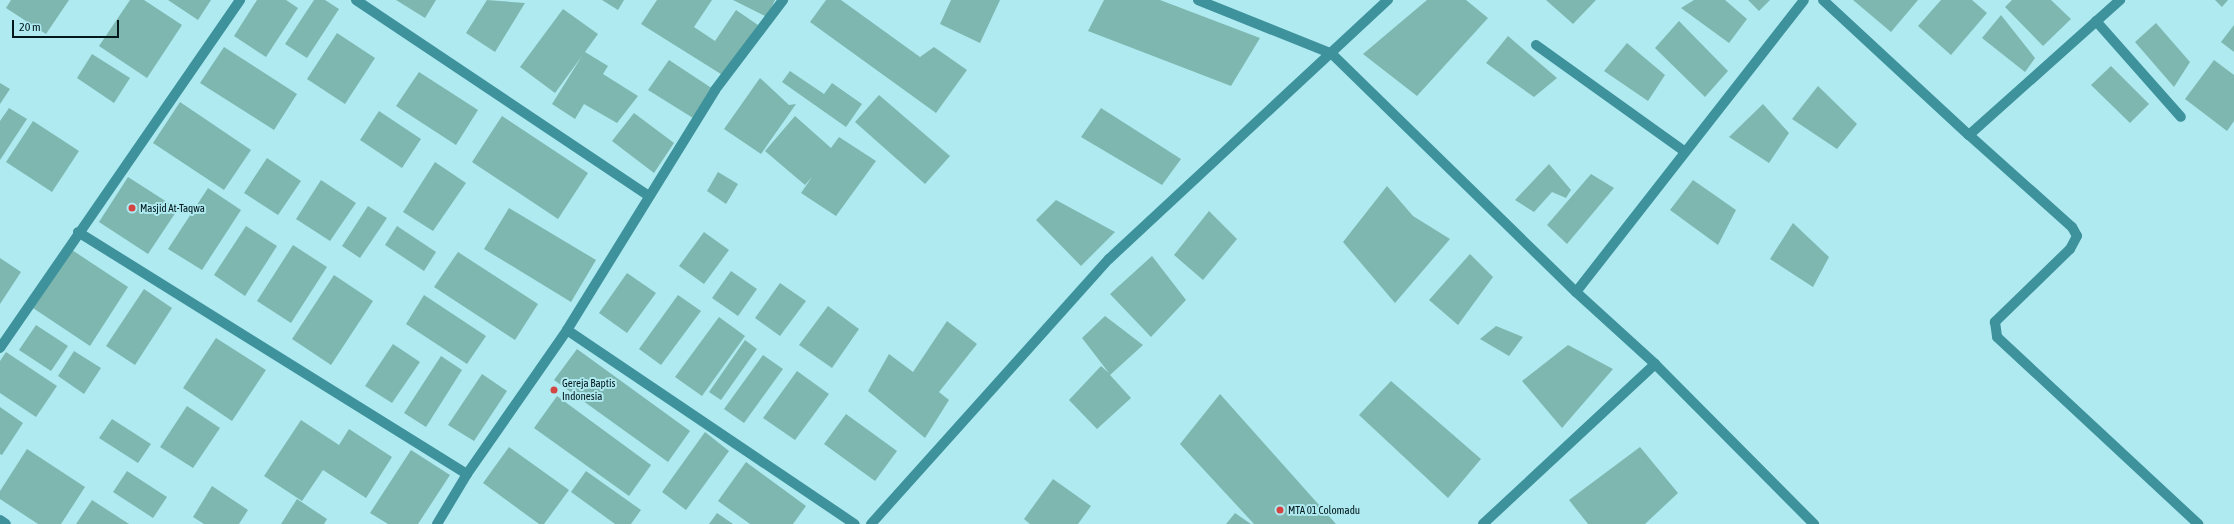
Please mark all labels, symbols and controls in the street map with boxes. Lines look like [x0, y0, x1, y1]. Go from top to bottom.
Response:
scale bar [14, 12, 121, 38]
text: 20 m [19, 20, 41, 34]
place label: Masjid At-Taqwa [140, 201, 205, 215]
marker: Masjid At-Taqwa [127, 203, 137, 213]
place label: Gereja Baptis Indonesia [562, 377, 615, 403]
marker: Gereja Baptis Indonesia [549, 385, 559, 395]
place label: MTA 01 Colomadu [1288, 503, 1360, 517]
marker: MTA 01 Colomadu [1275, 505, 1285, 515]

